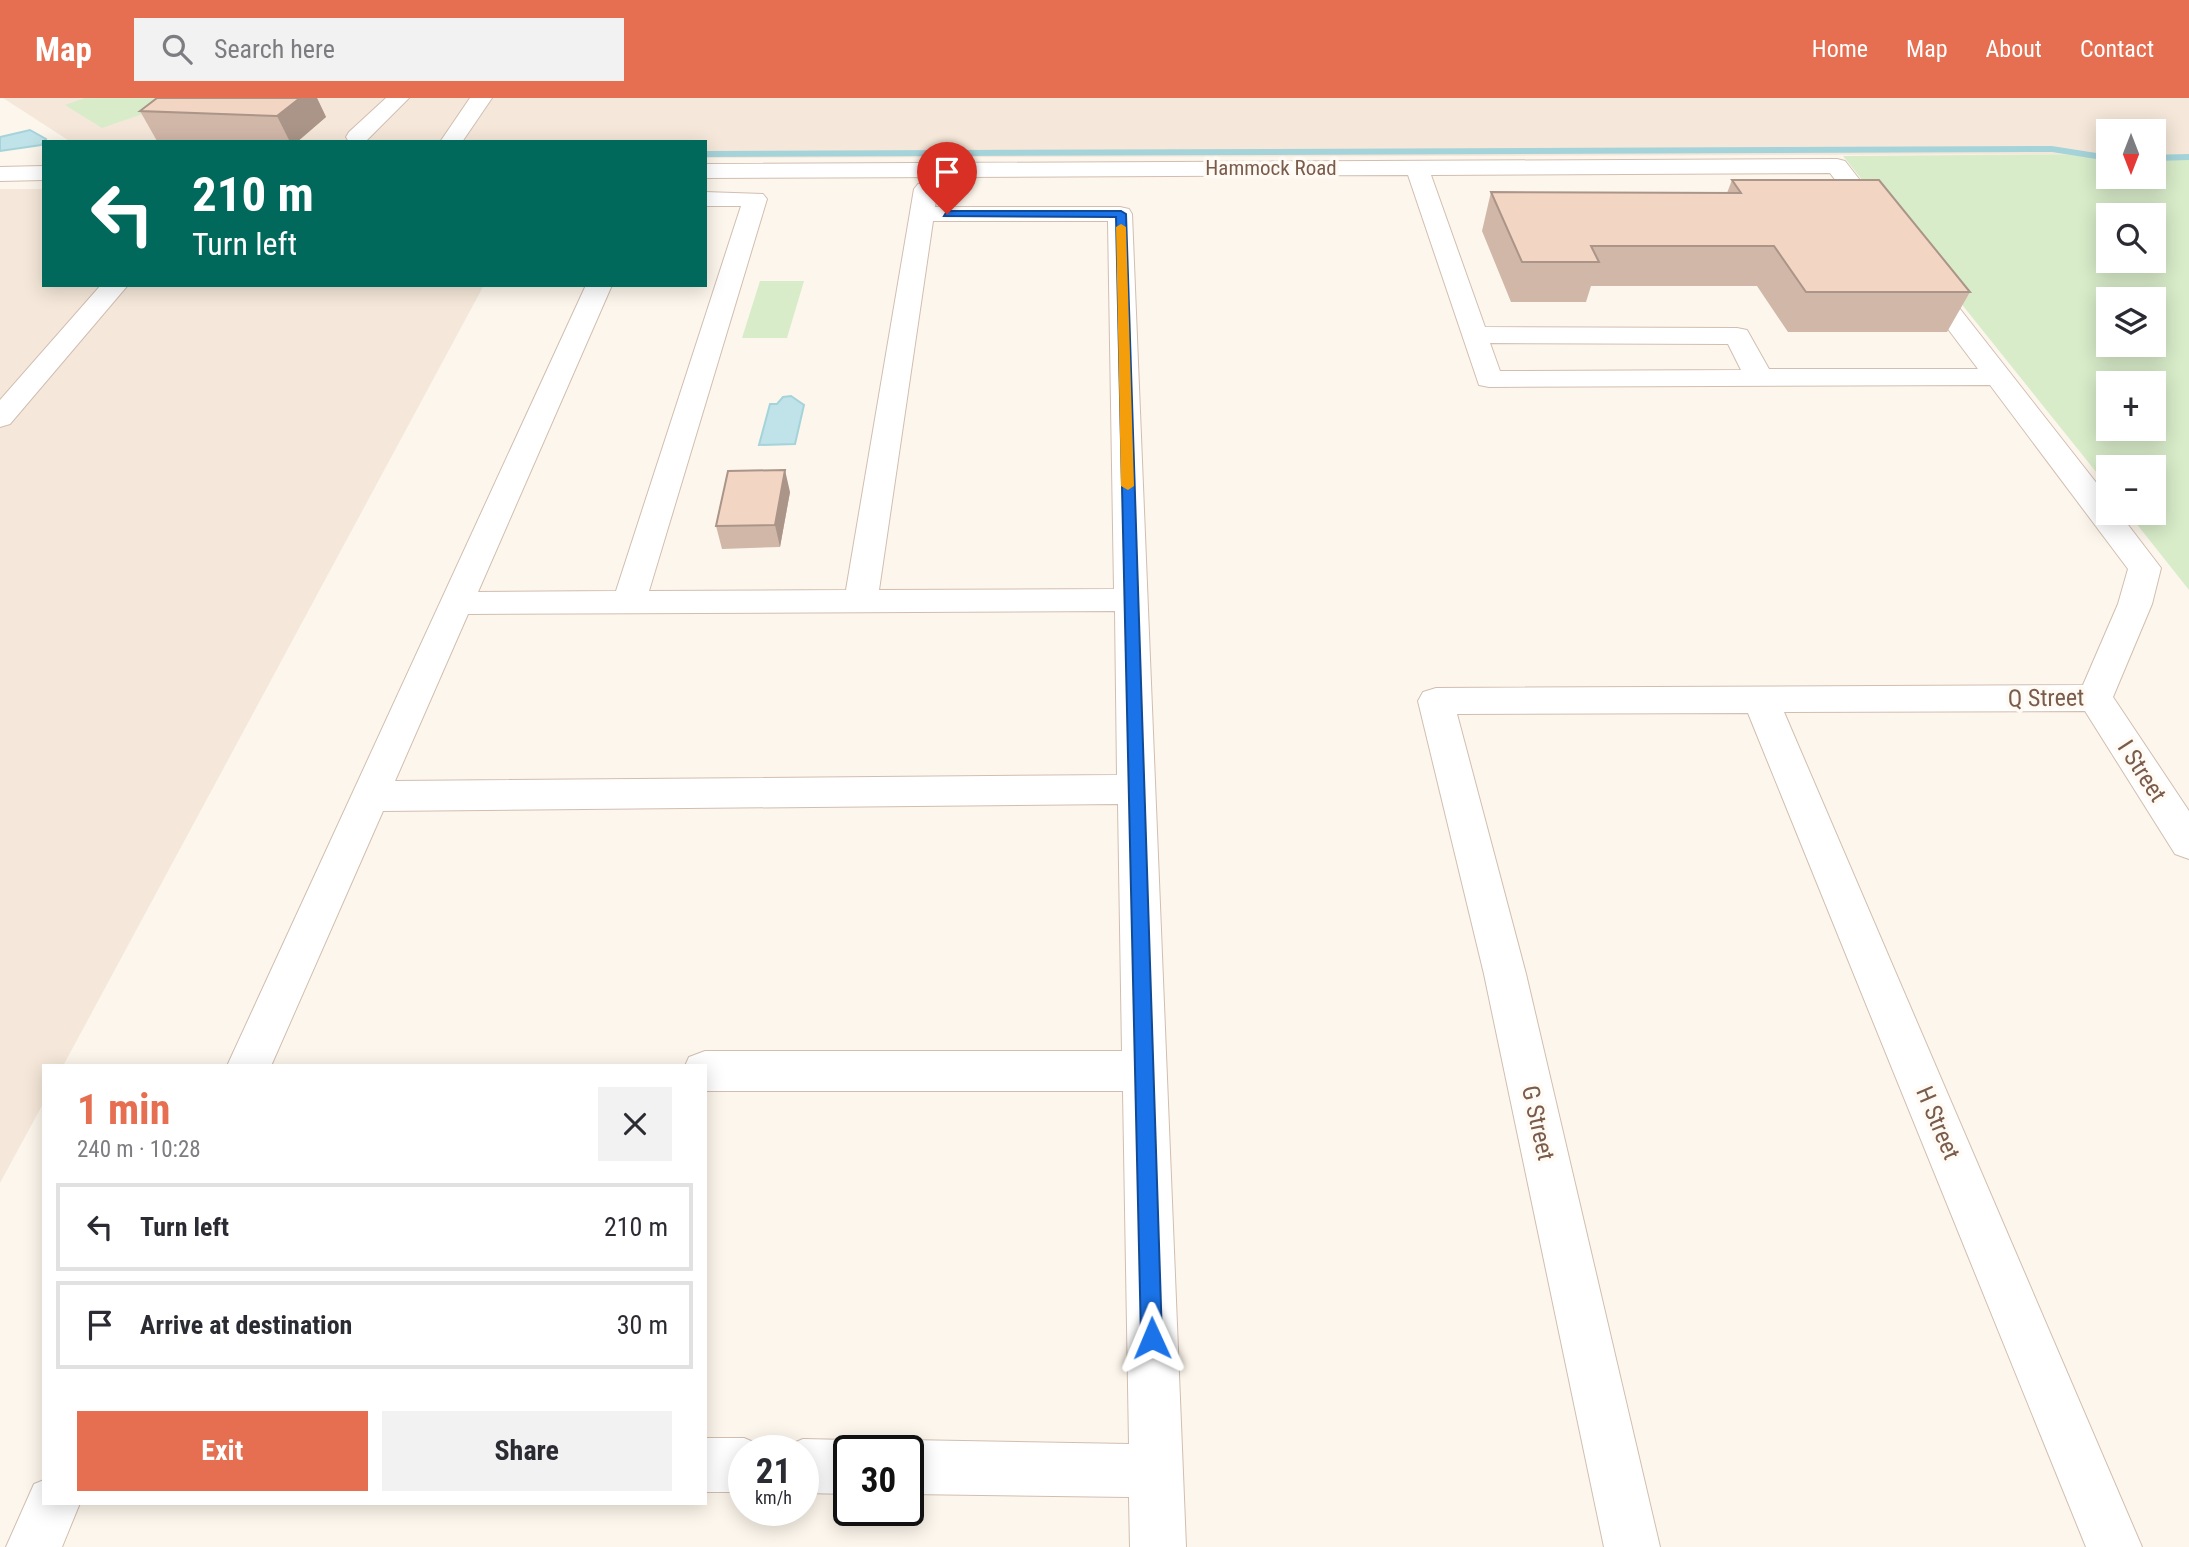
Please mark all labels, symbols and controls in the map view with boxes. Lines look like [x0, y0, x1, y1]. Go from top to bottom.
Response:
search box [134, 18, 624, 81]
text: Map [35, 30, 92, 69]
icon: search [158, 30, 196, 68]
text: Search here [214, 34, 335, 64]
text: Home [1812, 35, 1868, 63]
text: Map [1906, 35, 1948, 63]
text: About [1986, 35, 2042, 63]
text: Contact [2080, 35, 2154, 63]
north arrow [2096, 119, 2166, 189]
map controls [2096, 119, 2166, 525]
pin [917, 142, 977, 214]
icon: arrive [928, 153, 966, 191]
street label: Hammock Road [1205, 156, 1337, 180]
text: 210 m [192, 166, 314, 223]
icon: left [77, 168, 168, 259]
button: search [2096, 203, 2166, 273]
text: Turn left [192, 225, 297, 263]
button: layers [2096, 287, 2166, 357]
button: + [2096, 371, 2166, 441]
button: − [2096, 455, 2166, 525]
street label: Q Street [2008, 683, 2084, 713]
street label: I Street [2112, 735, 2172, 807]
street label: H Street [1910, 1082, 1966, 1164]
street label: G Street [1516, 1083, 1560, 1163]
text: 1 min [77, 1085, 170, 1134]
button: close [598, 1087, 672, 1161]
text: 240 m · 10:28 [77, 1136, 201, 1163]
icon: left [81, 1208, 119, 1246]
text: Turn left [140, 1212, 229, 1242]
text: 210 m [604, 1212, 668, 1242]
position arrow [1115, 1301, 1189, 1375]
icon: arrive [81, 1306, 119, 1344]
text: Arrive at destination [140, 1310, 352, 1340]
text: 30 m [617, 1310, 668, 1340]
button: Exit [77, 1411, 368, 1491]
button: Share [382, 1411, 672, 1491]
speed limit sign: 30 [833, 1435, 924, 1526]
text: 21 [756, 1451, 791, 1492]
text: km/h [755, 1487, 792, 1508]

